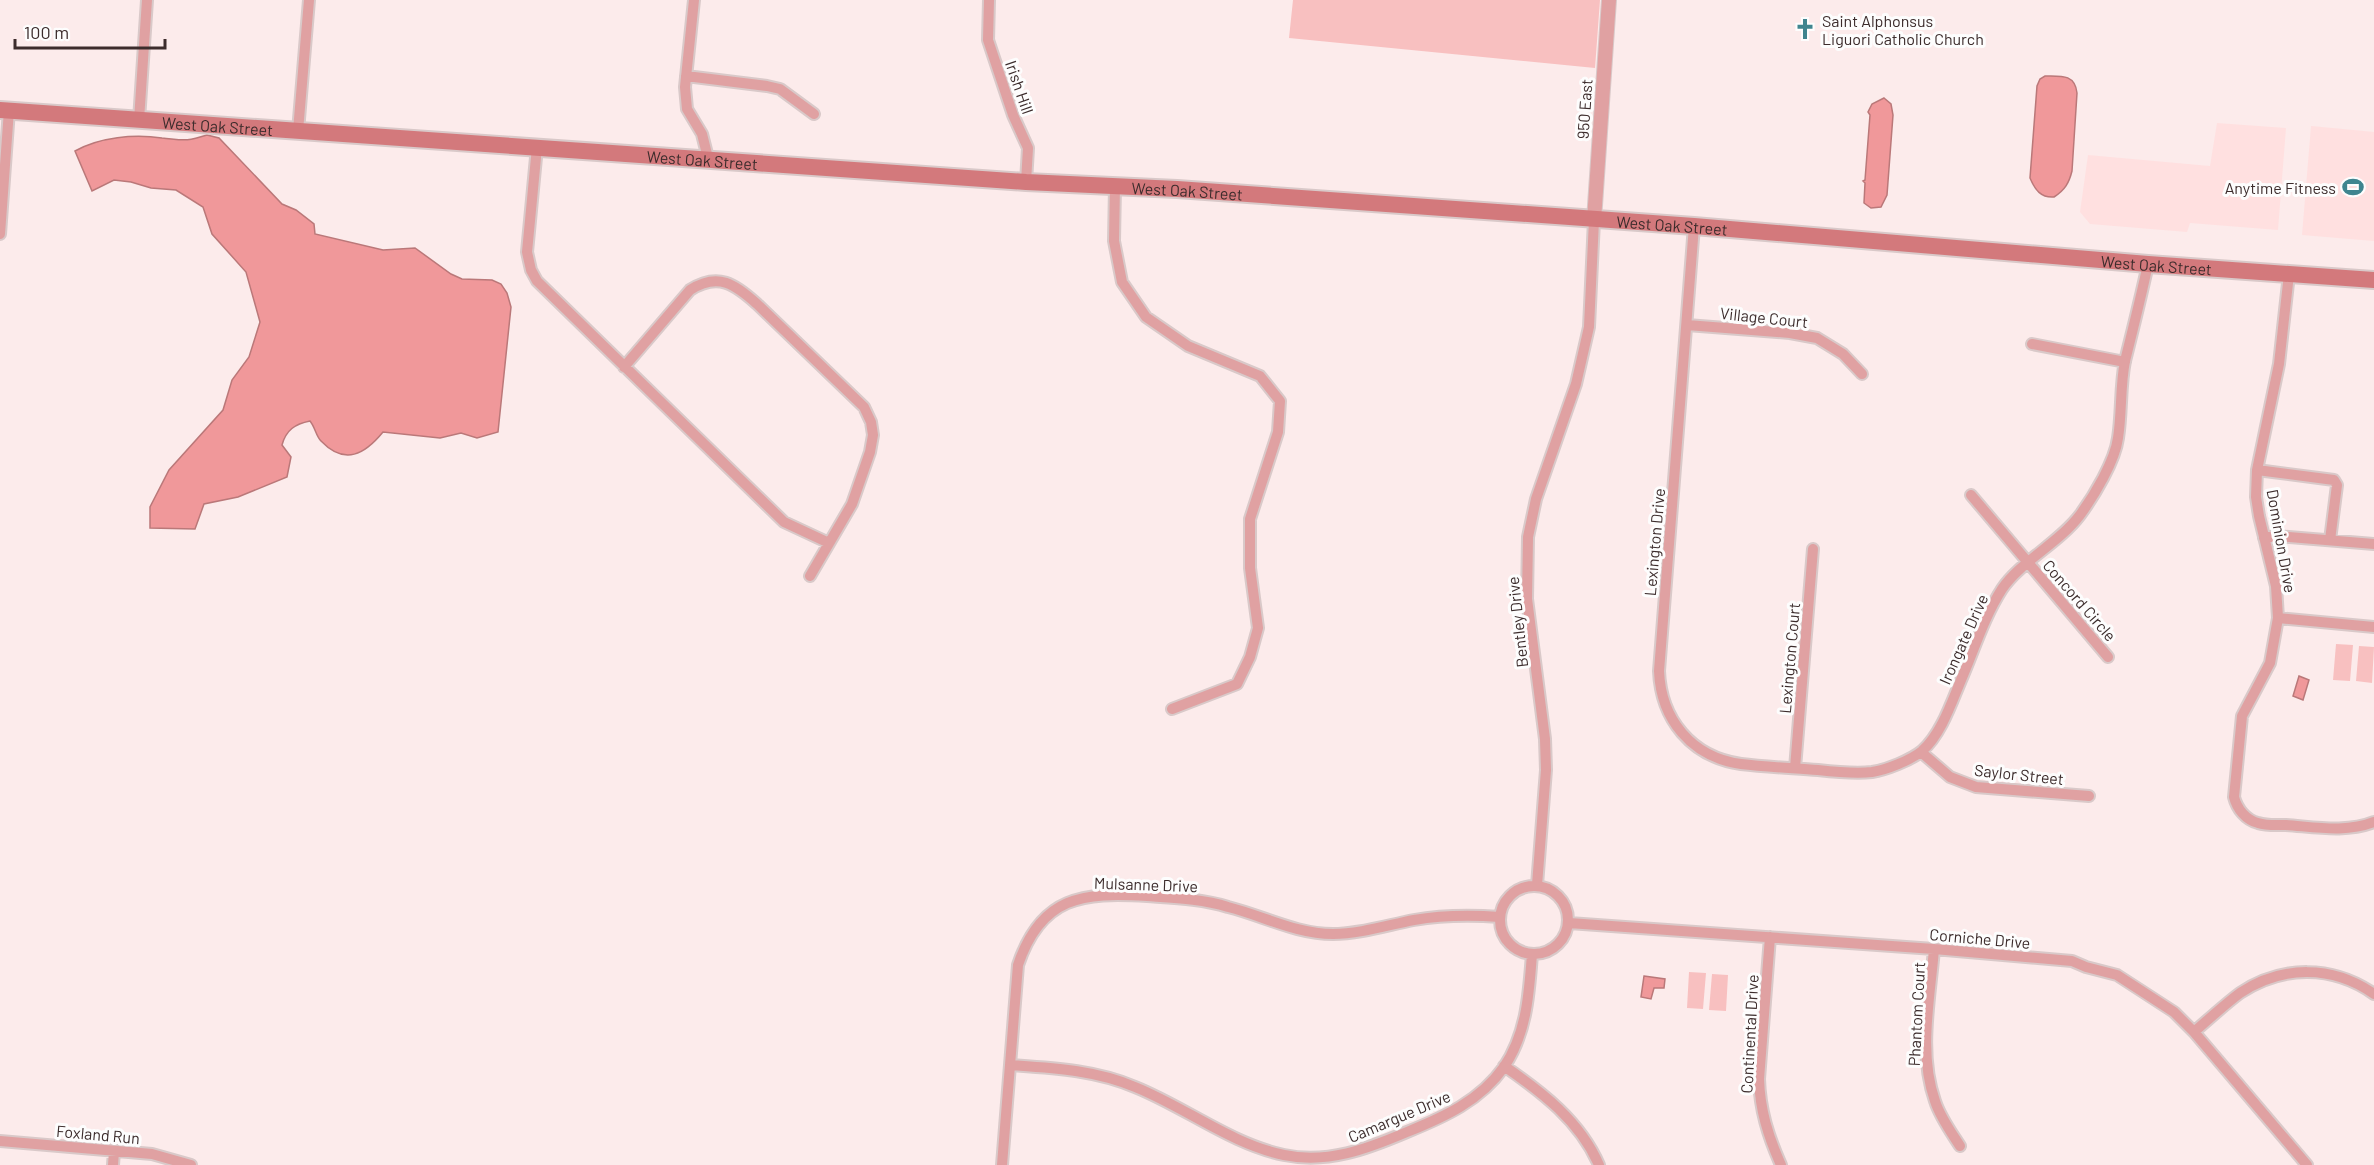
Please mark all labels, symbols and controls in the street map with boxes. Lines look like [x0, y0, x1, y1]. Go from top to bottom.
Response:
place label: Saint Alphonsus Liguori Catholic Church [1822, 11, 1984, 48]
scale bar [15, 12, 165, 50]
church icon: Saint Alphonsus Liguori Catholic Church [1793, 17, 1817, 41]
text: 100 m [24, 21, 69, 43]
street label: Irish Hill [1002, 58, 1038, 116]
street label: 950 East [1572, 78, 1596, 140]
street label: West Oak Street [161, 112, 274, 139]
street label: West Oak Street [646, 146, 758, 173]
sports icon: Anytime Fitness [2341, 175, 2365, 199]
street label: West Oak Street [1131, 177, 1244, 203]
place label: Anytime Fitness [2225, 178, 2336, 197]
street label: West Oak Street [1616, 211, 1728, 238]
street label: West Oak Street [2100, 251, 2213, 278]
street label: Village Court [1719, 303, 1809, 331]
street label: Lexington Drive [1640, 487, 1668, 597]
street label: Dominion Drive [2264, 488, 2300, 594]
street label: Concord Circle [2039, 555, 2121, 645]
street label: Bentley Drive [1503, 576, 1531, 668]
street label: Irongate Drive [1935, 591, 1991, 687]
street label: Lexington Court [1775, 602, 1803, 714]
street label: Saylor Street [1973, 760, 2065, 788]
street label: Mulsanne Drive [1094, 873, 1198, 895]
street label: Corniche Drive [1929, 924, 2031, 952]
street label: Phantom Court [1904, 961, 1928, 1067]
street label: Continental Drive [1736, 974, 1762, 1094]
street label: Camargue Drive [1345, 1086, 1453, 1146]
street label: Foxland Run [55, 1121, 141, 1147]

